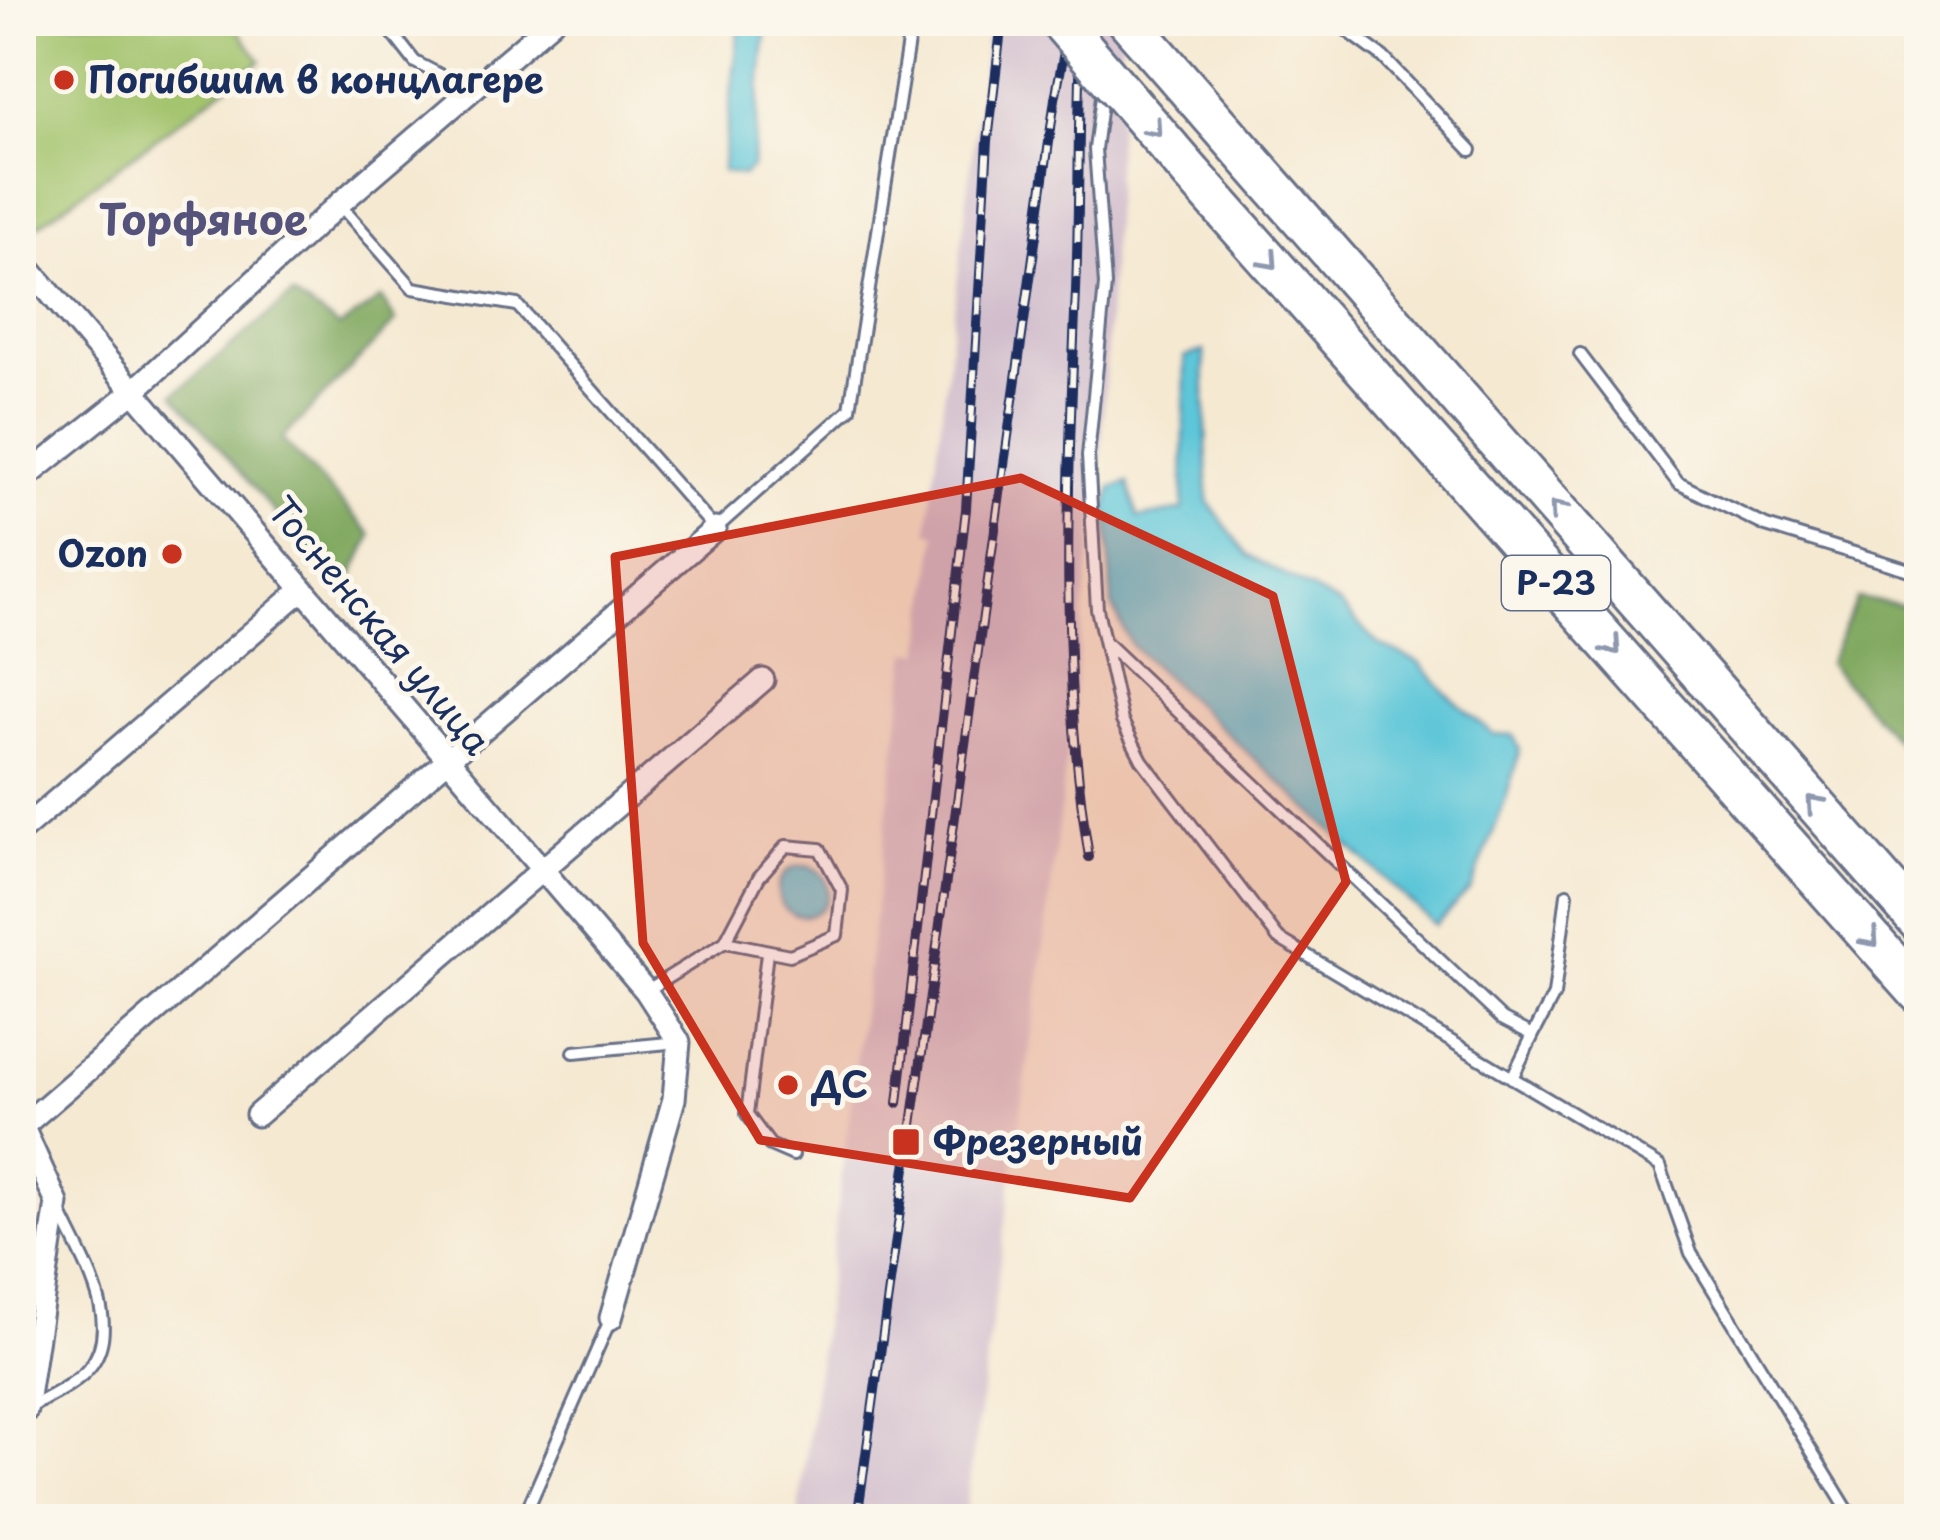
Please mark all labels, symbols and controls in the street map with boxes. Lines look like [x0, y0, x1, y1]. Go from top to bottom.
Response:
place label: Погибшим в концлагере [88, 51, 544, 105]
marker: Погибшим в концлагере [51, 67, 77, 93]
one-way arrow [1140, 115, 1161, 137]
district label: Торфяное [98, 186, 308, 249]
one-way arrow [1256, 248, 1277, 269]
street label: Тосненская улица [256, 484, 505, 766]
one-way arrow [1550, 501, 1571, 523]
place label: Ozon [58, 525, 148, 579]
marker: Ozon [159, 541, 185, 567]
road number: Р-23 [1502, 556, 1610, 610]
one-way arrow [1598, 634, 1620, 656]
one-way arrow [1806, 795, 1828, 817]
one-way arrow [1857, 925, 1878, 947]
place label: ДС [810, 1056, 868, 1110]
marker: ДС [775, 1072, 801, 1098]
place label: Фрезерный [933, 1113, 1143, 1167]
marker: Фрезерный [890, 1126, 922, 1158]

